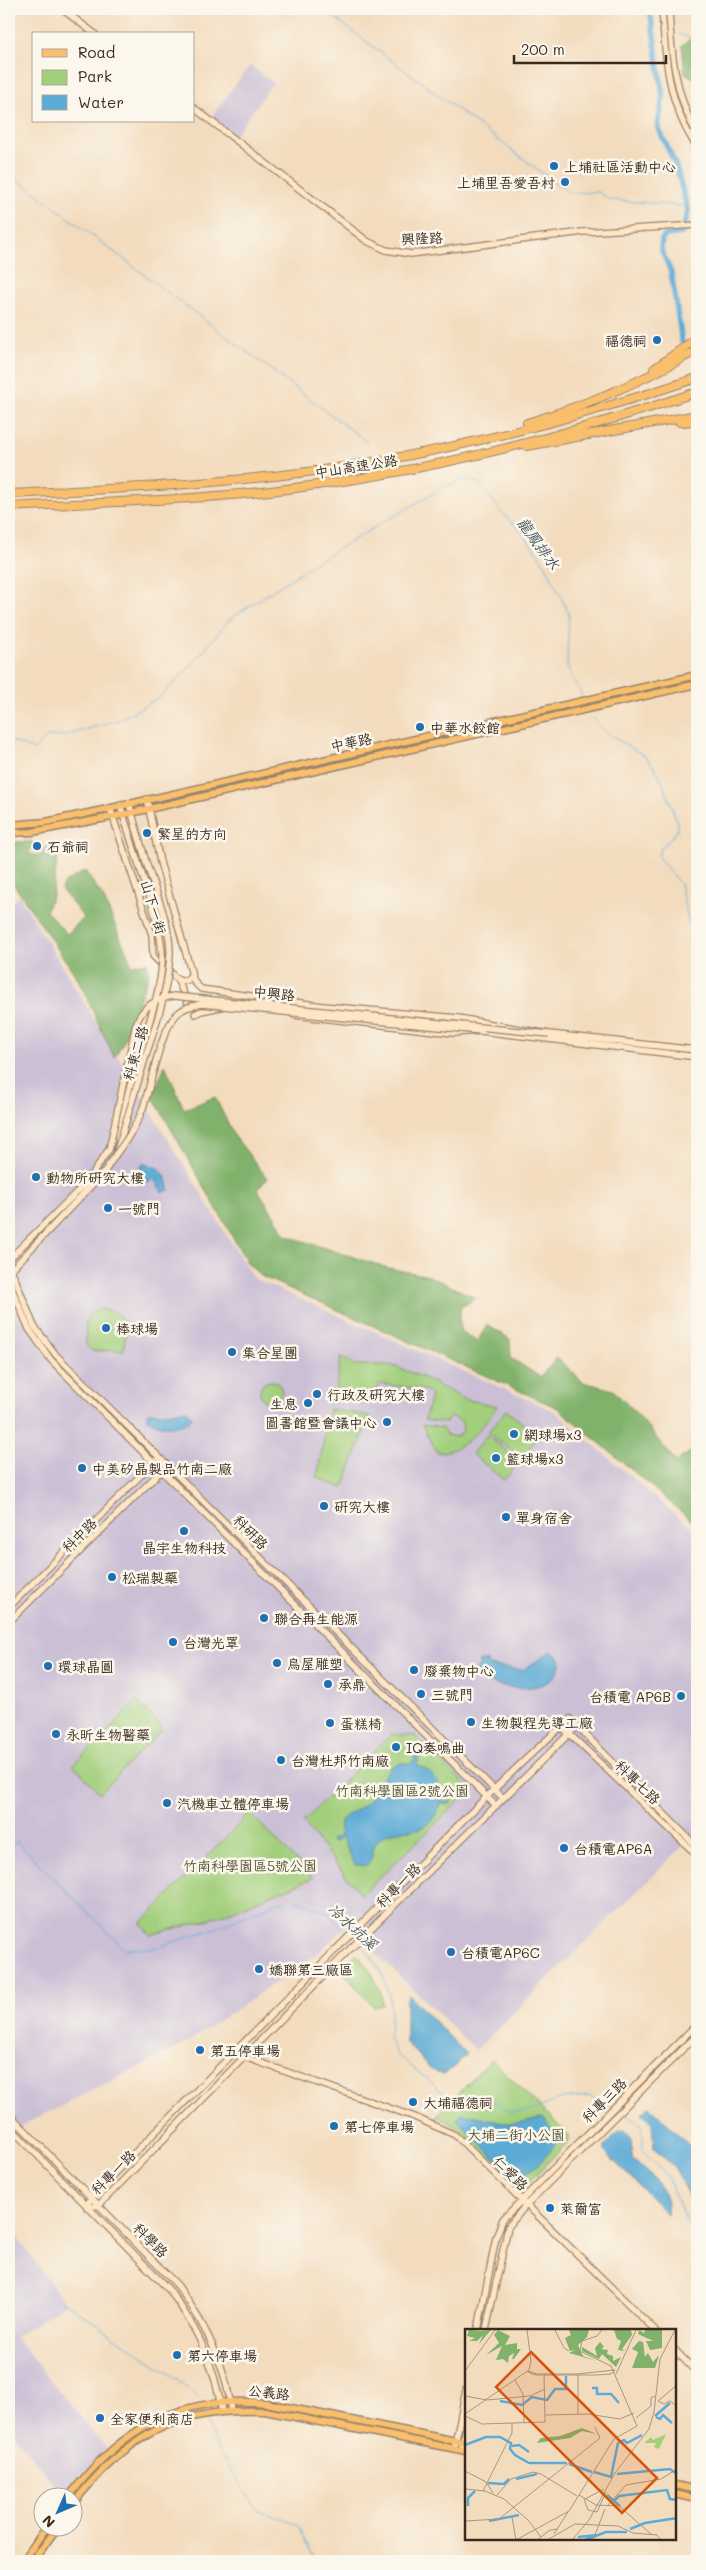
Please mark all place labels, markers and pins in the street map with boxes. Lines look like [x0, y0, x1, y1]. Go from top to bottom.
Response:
place label: 上埔社區活動中心 [564, 157, 676, 176]
marker: 上埔社區活動中心 [548, 160, 560, 172]
place label: 上埔里吾愛吾村 [457, 173, 555, 192]
marker: 上埔里吾愛吾村 [559, 176, 571, 188]
place label: 福德祠 [605, 331, 647, 350]
marker: 福德祠 [651, 334, 663, 346]
place label: 中華水餃館 [430, 718, 500, 737]
marker: 中華水餃館 [414, 721, 426, 733]
place label: 繁星的方向 [157, 824, 227, 843]
marker: 繁星的方向 [141, 827, 153, 839]
place label: 石爺祠 [47, 837, 89, 856]
marker: 石爺祠 [31, 840, 43, 852]
place label: 動物所研究大樓 [46, 1168, 144, 1187]
marker: 動物所研究大樓 [30, 1171, 42, 1183]
place label: 一號門 [118, 1199, 160, 1218]
marker: 一號門 [102, 1202, 114, 1214]
place label: 棒球場 [116, 1319, 158, 1338]
marker: 棒球場 [100, 1322, 112, 1334]
place label: 集合星團 [242, 1343, 298, 1362]
marker: 集合星團 [226, 1346, 238, 1358]
place label: 行政及研究大樓 [327, 1385, 425, 1404]
marker: 行政及研究大樓 [311, 1388, 323, 1400]
place label: 生息 [270, 1394, 298, 1413]
marker: 生息 [302, 1397, 314, 1409]
place label: 圖書館暨會議中心 [265, 1413, 377, 1432]
marker: 圖書館暨會議中心 [381, 1416, 393, 1428]
place label: 網球場x3 [524, 1425, 581, 1444]
marker: 網球場x3 [508, 1428, 520, 1440]
place label: 籃球場x3 [506, 1449, 563, 1468]
marker: 籃球場x3 [490, 1452, 502, 1464]
place label: 中美矽晶製品竹南二廠 [92, 1459, 232, 1478]
marker: 中美矽晶製品竹南二廠 [76, 1462, 88, 1474]
place label: 研究大樓 [334, 1497, 390, 1516]
marker: 研究大樓 [318, 1500, 330, 1512]
place label: 單身宿舍 [516, 1508, 572, 1527]
marker: 單身宿舍 [500, 1511, 512, 1523]
marker: 晶宇生物科技 [178, 1525, 190, 1537]
place label: 晶宇生物科技 [142, 1538, 227, 1557]
place label: 松瑞製藥 [122, 1568, 178, 1587]
marker: 松瑞製藥 [106, 1571, 118, 1583]
place label: 聯合再生能源 [274, 1609, 358, 1628]
marker: 聯合再生能源 [258, 1612, 270, 1624]
place label: 台灣光罩 [183, 1633, 239, 1652]
marker: 台灣光罩 [167, 1636, 179, 1648]
place label: 鳥屋雕塑 [287, 1654, 343, 1673]
place label: 環球晶圓 [58, 1657, 114, 1676]
marker: 鳥屋雕塑 [271, 1657, 283, 1669]
marker: 環球晶圓 [42, 1660, 54, 1672]
place label: 廢棄物中心 [424, 1661, 494, 1680]
marker: 廢棄物中心 [408, 1664, 420, 1676]
place label: 承鼎 [338, 1675, 366, 1694]
marker: 承鼎 [322, 1678, 334, 1690]
place label: 三號門 [431, 1685, 473, 1704]
place label: 台積電 AP6B [589, 1687, 671, 1706]
marker: 三號門 [415, 1688, 427, 1700]
marker: 台積電 AP6B [675, 1690, 687, 1702]
place label: 生物製程先導工廠 [481, 1713, 593, 1732]
place label: 蛋糕椅 [340, 1714, 382, 1733]
marker: 生物製程先導工廠 [465, 1716, 477, 1728]
marker: 蛋糕椅 [324, 1717, 336, 1729]
place label: 永昕生物醫藥 [66, 1725, 150, 1744]
marker: 永昕生物醫藥 [50, 1728, 62, 1740]
place label: IQ奏鳴曲 [406, 1738, 465, 1757]
marker: IQ奏鳴曲 [390, 1741, 402, 1753]
place label: 台灣杜邦竹南廠 [291, 1751, 389, 1770]
marker: 台灣杜邦竹南廠 [275, 1754, 287, 1766]
place label: 汽機車立體停車場 [177, 1794, 289, 1813]
marker: 汽機車立體停車場 [161, 1797, 173, 1809]
place label: 台積電AP6A [574, 1839, 652, 1858]
marker: 台積電AP6A [558, 1842, 570, 1854]
place label: 台積電AP6C [461, 1943, 540, 1962]
marker: 台積電AP6C [445, 1946, 457, 1958]
place label: 嬌聯第三廠區 [269, 1960, 353, 1979]
marker: 嬌聯第三廠區 [253, 1963, 265, 1975]
place label: 第五停車場 [210, 2041, 280, 2060]
marker: 第五停車場 [194, 2044, 206, 2056]
place label: 大埔福德祠 [423, 2093, 493, 2112]
marker: 大埔福德祠 [407, 2096, 419, 2108]
place label: 第七停車場 [344, 2117, 414, 2136]
marker: 第七停車場 [328, 2120, 340, 2132]
place label: 萊爾富 [560, 2199, 602, 2218]
marker: 萊爾富 [544, 2202, 556, 2214]
place label: 第六停車場 [187, 2346, 257, 2365]
marker: 第六停車場 [171, 2349, 183, 2361]
place label: 全家便利商店 [110, 2409, 194, 2428]
marker: 全家便利商店 [94, 2412, 106, 2424]

